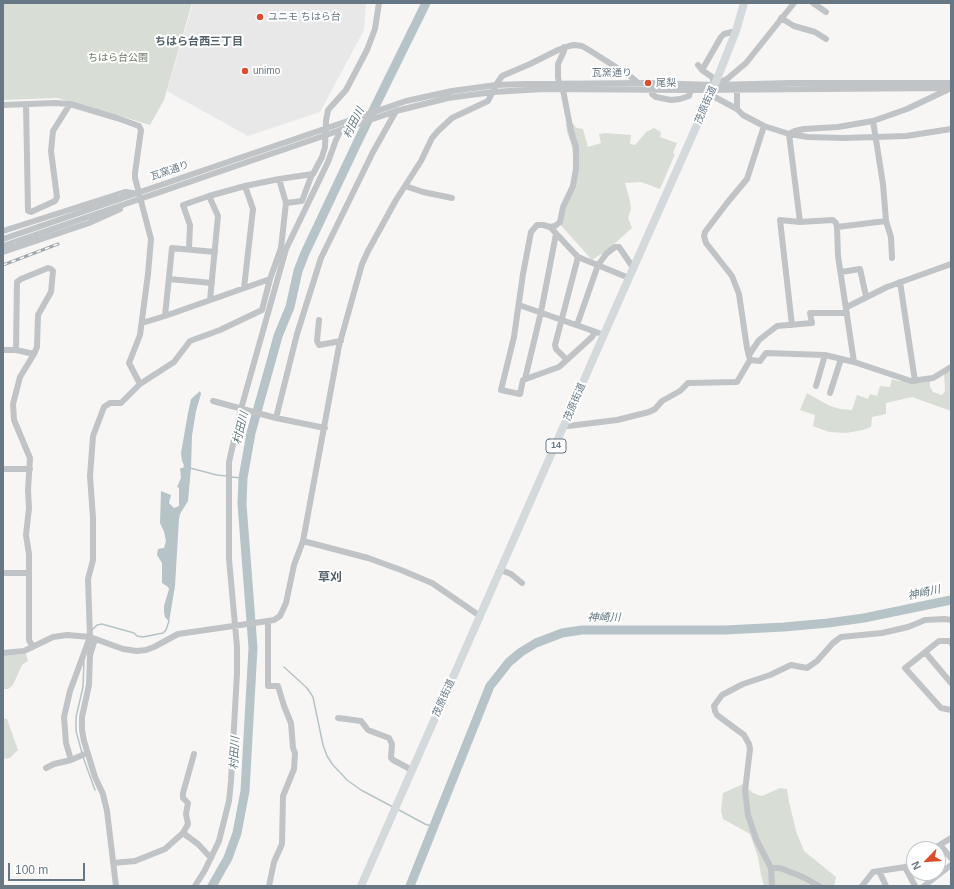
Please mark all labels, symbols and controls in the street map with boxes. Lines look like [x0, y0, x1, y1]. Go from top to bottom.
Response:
place label: ユニモ ちはら台 [268, 11, 341, 23]
marker: ユニモ ちはら台 [255, 12, 265, 22]
district label: ちはら台西三丁目 [155, 35, 243, 49]
park label: ちはら台公園 [88, 52, 148, 64]
place label: unimo [253, 65, 280, 77]
marker: unimo [240, 66, 250, 76]
street label: 瓦窯通り [592, 67, 632, 79]
place label: 尾梨 [656, 77, 676, 89]
marker: 尾梨 [643, 78, 653, 88]
street label: 茂原街道 [693, 84, 719, 126]
water label: 村田川 [341, 105, 367, 141]
street label: 瓦窯通り [149, 159, 191, 183]
street label: 茂原街道 [562, 381, 588, 423]
water label: 村田川 [231, 410, 251, 446]
road number: 14 [546, 439, 566, 453]
district label: 草刈 [318, 571, 342, 585]
water label: 神崎川 [906, 583, 942, 603]
water label: 神崎川 [588, 611, 620, 625]
street label: 茂原街道 [430, 677, 458, 719]
water label: 村田川 [228, 736, 242, 770]
north arrow [906, 841, 946, 881]
scale bar [10, 855, 87, 881]
text: N [909, 860, 923, 872]
text: 100 m [15, 863, 48, 877]

